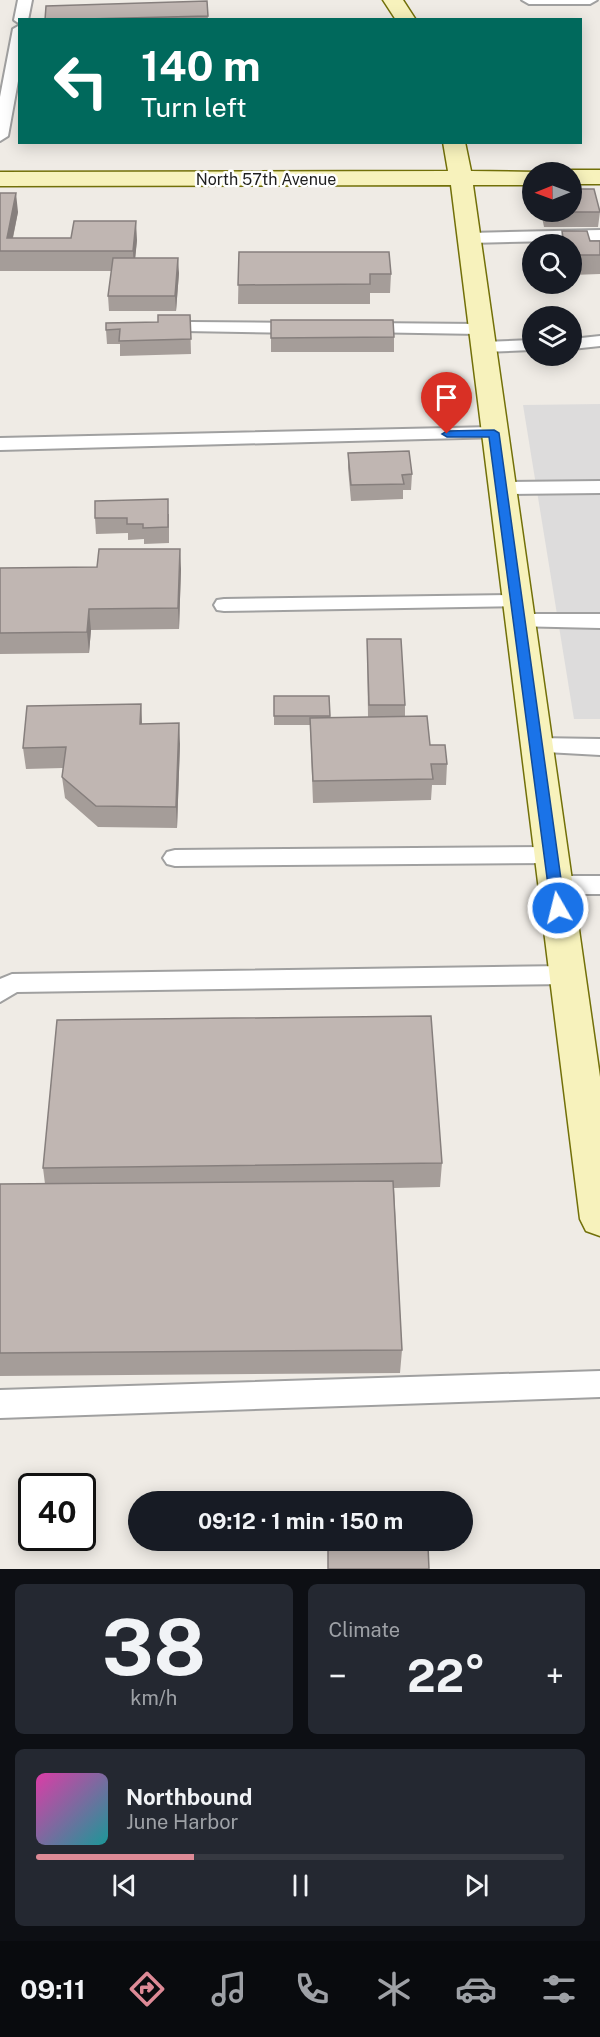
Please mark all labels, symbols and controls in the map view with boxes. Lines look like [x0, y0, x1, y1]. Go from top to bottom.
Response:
text: 140 m [141, 41, 261, 90]
icon: left [42, 42, 120, 120]
text: Turn left [141, 91, 247, 123]
north arrow [522, 162, 582, 222]
map controls [522, 162, 582, 366]
street label: North 57th Avenue [196, 170, 336, 189]
button: search [522, 234, 582, 294]
button: layers [522, 306, 582, 366]
pin [421, 372, 472, 434]
icon: arrive [430, 381, 463, 414]
position arrow [526, 876, 590, 940]
speed limit sign: 40 [18, 1473, 96, 1551]
text: 09:12 · 1 min · 150 m [198, 1508, 403, 1534]
text: 38 [102, 1601, 206, 1693]
text: Climate [329, 1618, 400, 1642]
text: 22° [407, 1649, 485, 1702]
text: − [329, 1657, 347, 1695]
text: + [546, 1657, 564, 1695]
text: km/h [130, 1686, 177, 1710]
text: Northbound [126, 1784, 252, 1810]
text: June Harbor [126, 1810, 238, 1834]
icon: previous [108, 1869, 141, 1902]
icon: pause [284, 1869, 317, 1902]
icon: next [460, 1869, 493, 1902]
icon: directions [126, 1968, 168, 2010]
icon: music [208, 1968, 250, 2010]
icon: phone [291, 1968, 333, 2010]
icon: climate [373, 1968, 415, 2010]
icon: car [455, 1968, 497, 2010]
icon: filters [538, 1968, 580, 2010]
text: 09:11 [20, 1973, 86, 2005]

